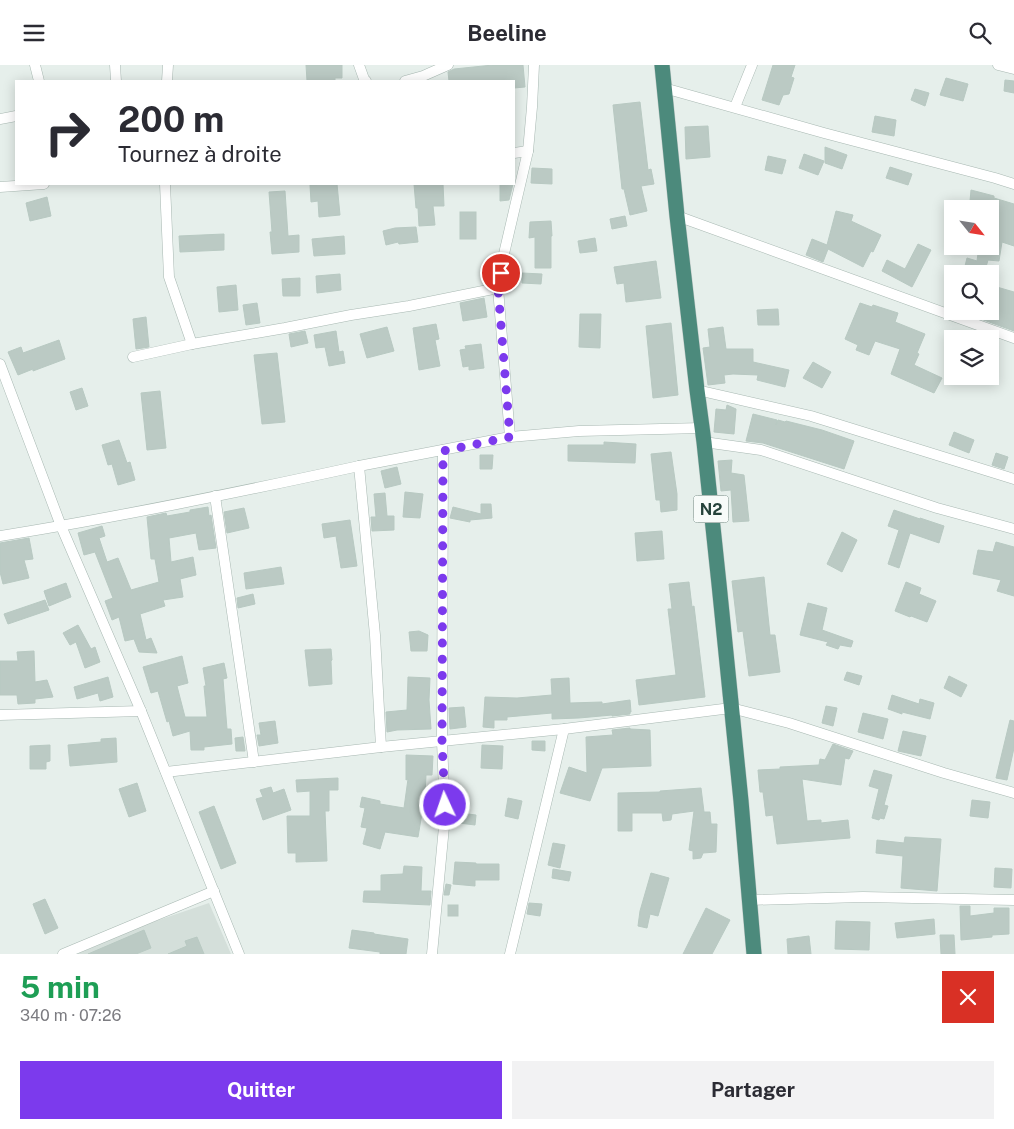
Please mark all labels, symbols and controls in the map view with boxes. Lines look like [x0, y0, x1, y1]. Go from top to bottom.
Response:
icon: menu [20, 19, 48, 47]
icon: search [966, 19, 994, 47]
text: Beeline [467, 20, 547, 46]
text: 200 m [118, 99, 224, 140]
icon: right [35, 100, 100, 165]
text: Tournez à droite [118, 141, 282, 167]
north arrow [944, 200, 999, 255]
map controls [944, 200, 999, 385]
pin [480, 252, 522, 294]
icon: arrive [487, 259, 515, 287]
button: search [944, 265, 999, 320]
button: layers [944, 330, 999, 385]
road number: N2 [694, 495, 728, 523]
position arrow [418, 778, 470, 830]
text: 5 min [20, 969, 100, 1005]
button: close [942, 971, 994, 1023]
text: 340 m · 07:26 [20, 1006, 122, 1025]
button: Quitter [20, 1061, 502, 1119]
button: Partager [512, 1061, 994, 1119]

